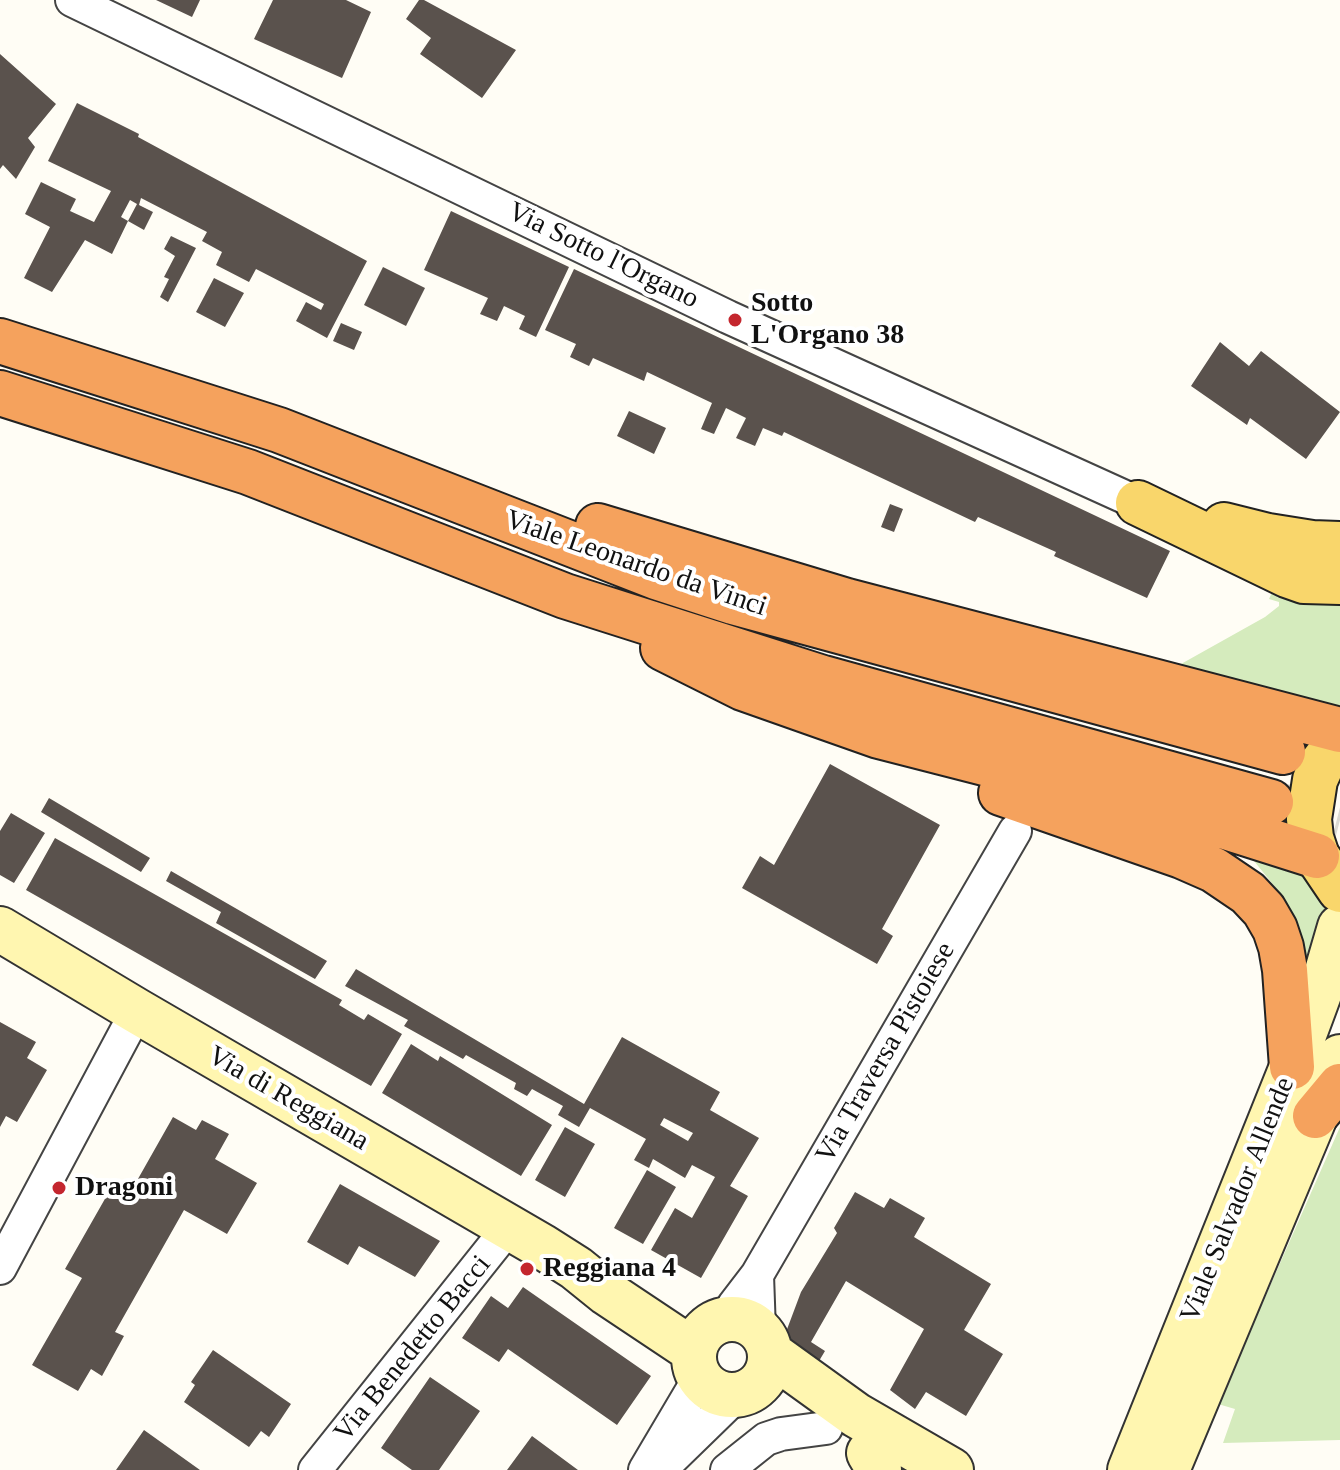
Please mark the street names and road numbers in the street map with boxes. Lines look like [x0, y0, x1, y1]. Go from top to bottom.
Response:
street label: Via Sotto l'Organo [502, 195, 704, 317]
street label: Viale Leonardo da Vinci [501, 503, 771, 625]
street label: Via Traversa Pistoiese [809, 937, 963, 1169]
street label: Via di Reggiana [202, 1039, 374, 1159]
street label: Viale Salvador Allende [1174, 1073, 1302, 1327]
street label: Via Benedetto Bacci [328, 1249, 498, 1449]

